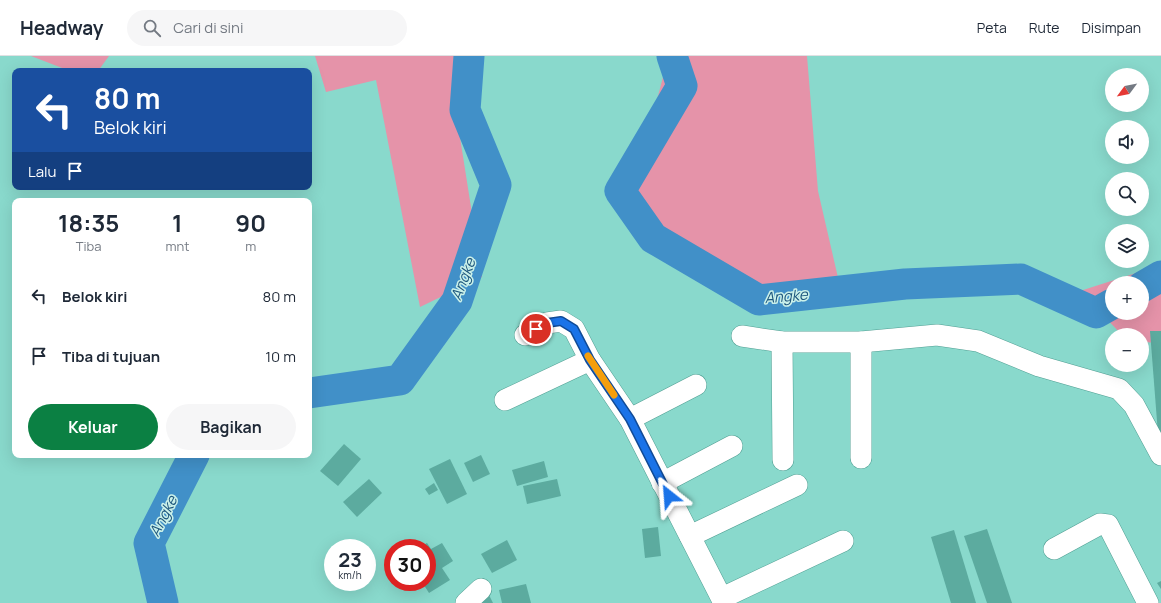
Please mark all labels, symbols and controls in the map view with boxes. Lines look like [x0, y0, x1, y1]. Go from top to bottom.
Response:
search box [127, 10, 407, 46]
text: Headway [20, 15, 103, 41]
icon: search [141, 17, 163, 39]
text: Cari di sini [173, 17, 243, 38]
text: Peta [977, 18, 1007, 37]
text: Rute [1029, 18, 1059, 37]
text: Disimpan [1081, 18, 1141, 37]
north arrow [1105, 68, 1149, 112]
map controls [1105, 68, 1149, 372]
text: 80 m [94, 79, 160, 117]
icon: left [28, 84, 80, 136]
text: Belok kiri [94, 115, 167, 139]
button: sound [1105, 120, 1149, 164]
icon: arrive [64, 160, 86, 182]
text: Lalu [28, 161, 56, 182]
button: search [1105, 172, 1149, 216]
text: 18:35 [58, 206, 119, 239]
text: 1 [172, 206, 183, 239]
text: 90 [235, 206, 266, 239]
button: layers [1105, 224, 1149, 268]
text: Tiba [76, 237, 102, 255]
text: mnt [165, 237, 189, 255]
text: m [245, 237, 256, 255]
water label: Angke [445, 254, 481, 303]
button: + [1105, 276, 1149, 320]
water label: Angke [763, 284, 810, 308]
icon: left [28, 285, 50, 307]
text: Belok kiri [62, 286, 128, 307]
text: 80 m [262, 286, 296, 307]
pin [519, 312, 553, 346]
icon: arrive [525, 318, 547, 340]
button: − [1105, 328, 1149, 372]
icon: arrive [28, 345, 50, 367]
text: Tiba di tujuan [62, 346, 160, 367]
text: 10 m [265, 346, 296, 367]
button: Keluar [28, 404, 158, 450]
button: Bagikan [166, 404, 296, 450]
position arrow [648, 475, 690, 517]
water label: Angke [144, 491, 183, 540]
speed limit sign: 30 [384, 539, 436, 591]
text: 23 [338, 546, 362, 573]
text: km/h [338, 568, 362, 582]

